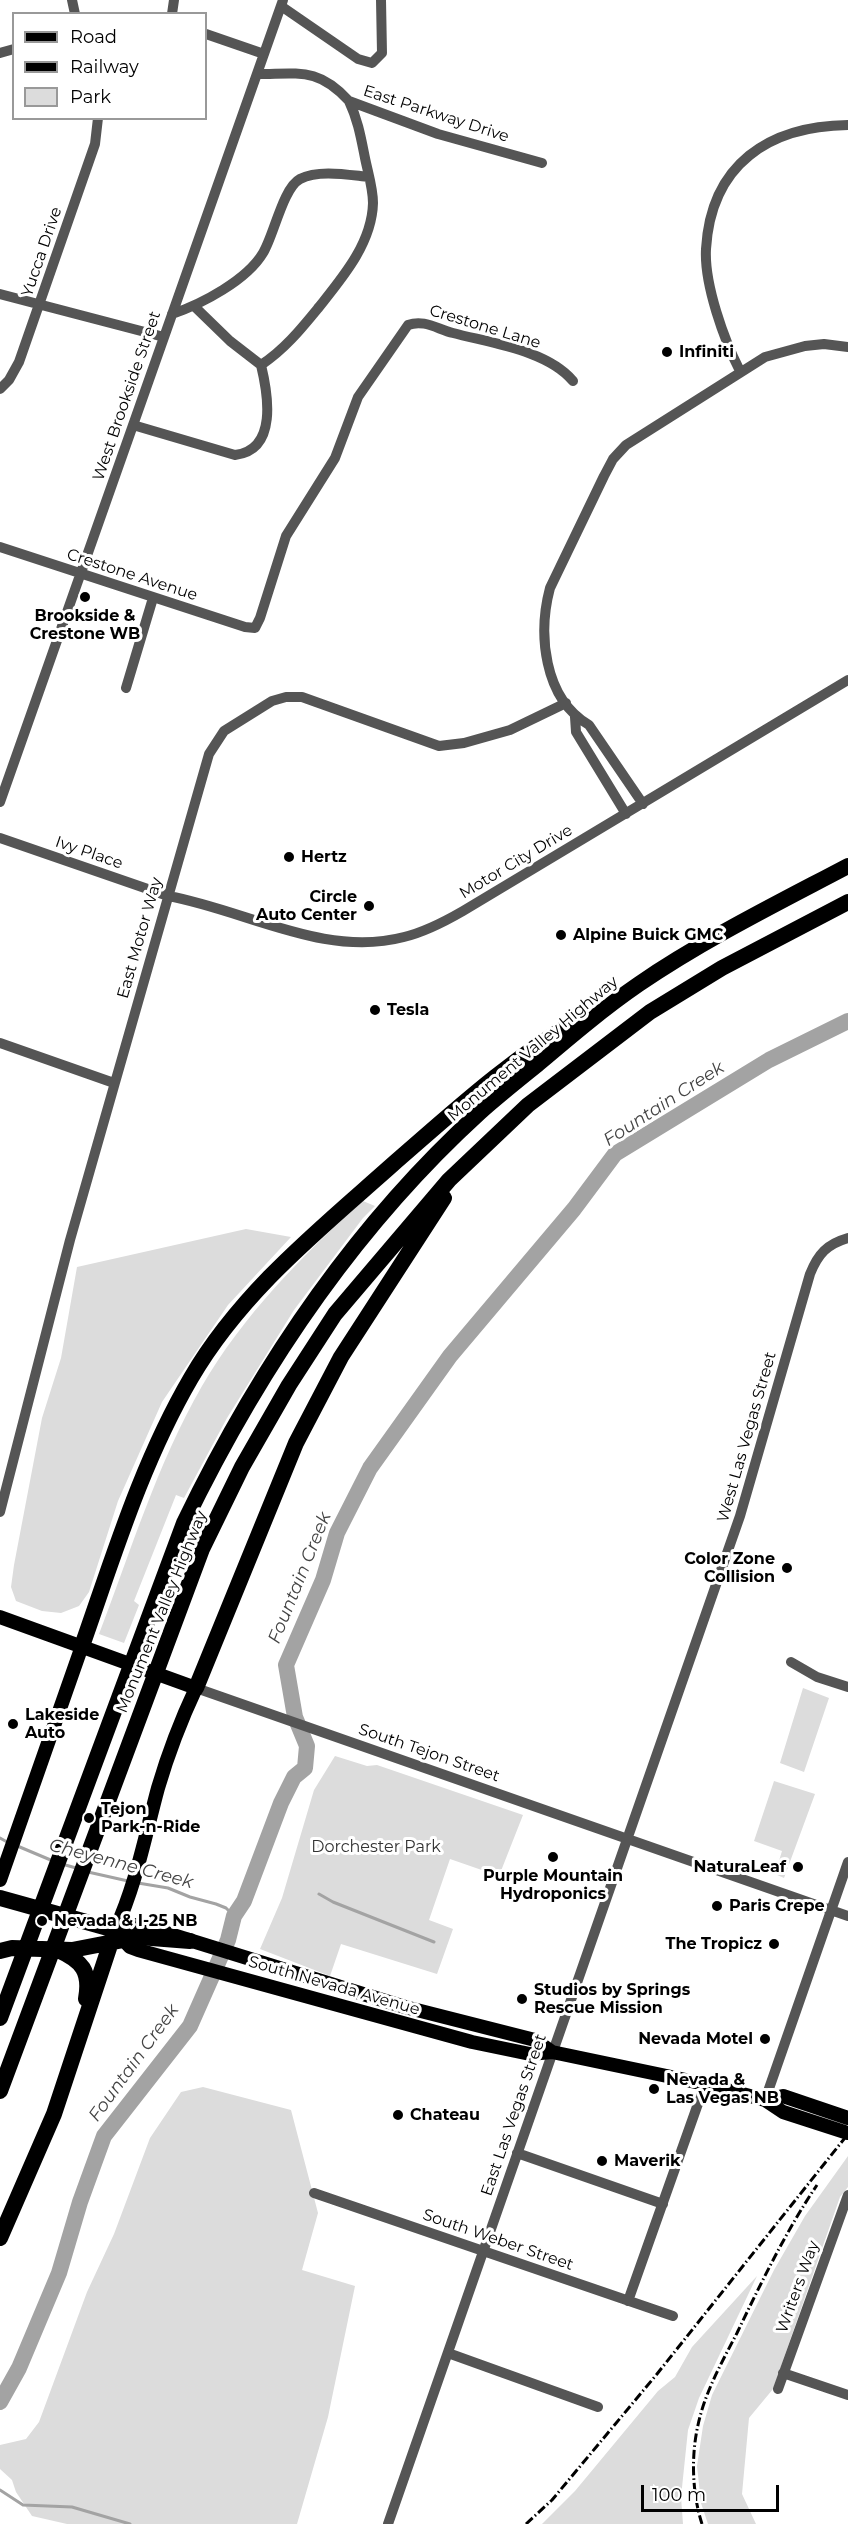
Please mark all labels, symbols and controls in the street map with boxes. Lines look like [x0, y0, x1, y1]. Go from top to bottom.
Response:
legend [12, 12, 207, 120]
text: Road [70, 26, 117, 48]
text: Railway [70, 56, 139, 78]
street label: East Parkway Drive [361, 81, 511, 147]
text: Park [70, 86, 111, 108]
street label: Yucca Drive [18, 205, 66, 299]
street label: Crestone Lane [427, 301, 543, 353]
street label: West Brookside Street [89, 309, 165, 483]
place label: Infiniti [679, 342, 734, 362]
marker: Infiniti [660, 345, 674, 359]
street label: Crestone Avenue [64, 545, 200, 605]
marker: Brookside & Crestone WB [78, 590, 92, 604]
place label: Brookside & Crestone WB [30, 606, 140, 644]
street label: Motor City Drive [456, 821, 576, 903]
street label: Ivy Place [53, 833, 125, 873]
place label: Hertz [301, 847, 347, 867]
marker: Hertz [282, 850, 296, 864]
street label: East Motor Way [113, 875, 167, 1001]
place label: Circle Auto Center [256, 887, 357, 925]
marker: Circle Auto Center [362, 899, 376, 913]
place label: Alpine Buick GMC [573, 925, 723, 945]
marker: Alpine Buick GMC [554, 928, 568, 942]
street label: Monument Valley Highway [444, 972, 622, 1126]
place label: Tesla [387, 1000, 429, 1020]
marker: Tesla [368, 1003, 382, 1017]
water label: Fountain Creek [599, 1057, 729, 1151]
street label: West Las Vegas Street [713, 1349, 781, 1525]
street label: Monument Valley Highway [113, 1508, 211, 1716]
water label: Fountain Creek [264, 1509, 336, 1647]
place label: Color Zone Collision [684, 1549, 775, 1587]
marker: Color Zone Collision [780, 1561, 794, 1575]
place label: Lakeside Auto [25, 1705, 99, 1743]
marker: Lakeside Auto [6, 1717, 20, 1731]
street label: South Tejon Street [356, 1720, 502, 1786]
place label: Tejon Park-n-Ride [101, 1799, 200, 1837]
marker: Tejon Park-n-Ride [82, 1811, 96, 1825]
water label: Cheyenne Creek [46, 1834, 196, 1894]
park label: Dorchester Park [311, 1837, 441, 1857]
marker: Purple Mountain Hydroponics [546, 1850, 560, 1864]
place label: NaturaLeaf [694, 1857, 786, 1877]
marker: NaturaLeaf [791, 1860, 805, 1874]
place label: Purple Mountain Hydroponics [483, 1866, 623, 1904]
place label: Paris Crepe [729, 1896, 825, 1916]
marker: Paris Crepe [710, 1899, 724, 1913]
place label: Nevada & I-25 NB [54, 1911, 197, 1931]
marker: Nevada & I-25 NB [35, 1914, 49, 1928]
place label: The Tropicz [665, 1934, 762, 1954]
marker: The Tropicz [767, 1937, 781, 1951]
street label: South Nevada Avenue [246, 1952, 422, 2020]
place label: Studios by Springs Rescue Mission [534, 1980, 690, 2018]
marker: Studios by Springs Rescue Mission [515, 1992, 529, 2006]
water label: Fountain Creek [84, 2000, 184, 2126]
place label: Nevada Motel [638, 2029, 753, 2049]
street label: East Las Vegas Street [477, 2031, 551, 2199]
marker: Nevada Motel [758, 2032, 772, 2046]
place label: Nevada & Las Vegas NB [666, 2070, 779, 2108]
marker: Nevada & Las Vegas NB [647, 2082, 661, 2096]
place label: Chateau [410, 2105, 480, 2125]
marker: Chateau [391, 2108, 405, 2122]
place label: Maverik [614, 2151, 681, 2171]
marker: Maverik [595, 2154, 609, 2168]
street label: South Weber Street [420, 2205, 576, 2275]
street label: Writers Way [772, 2238, 824, 2336]
scale bar [644, 2473, 782, 2511]
text: 100 m [652, 2484, 706, 2506]

